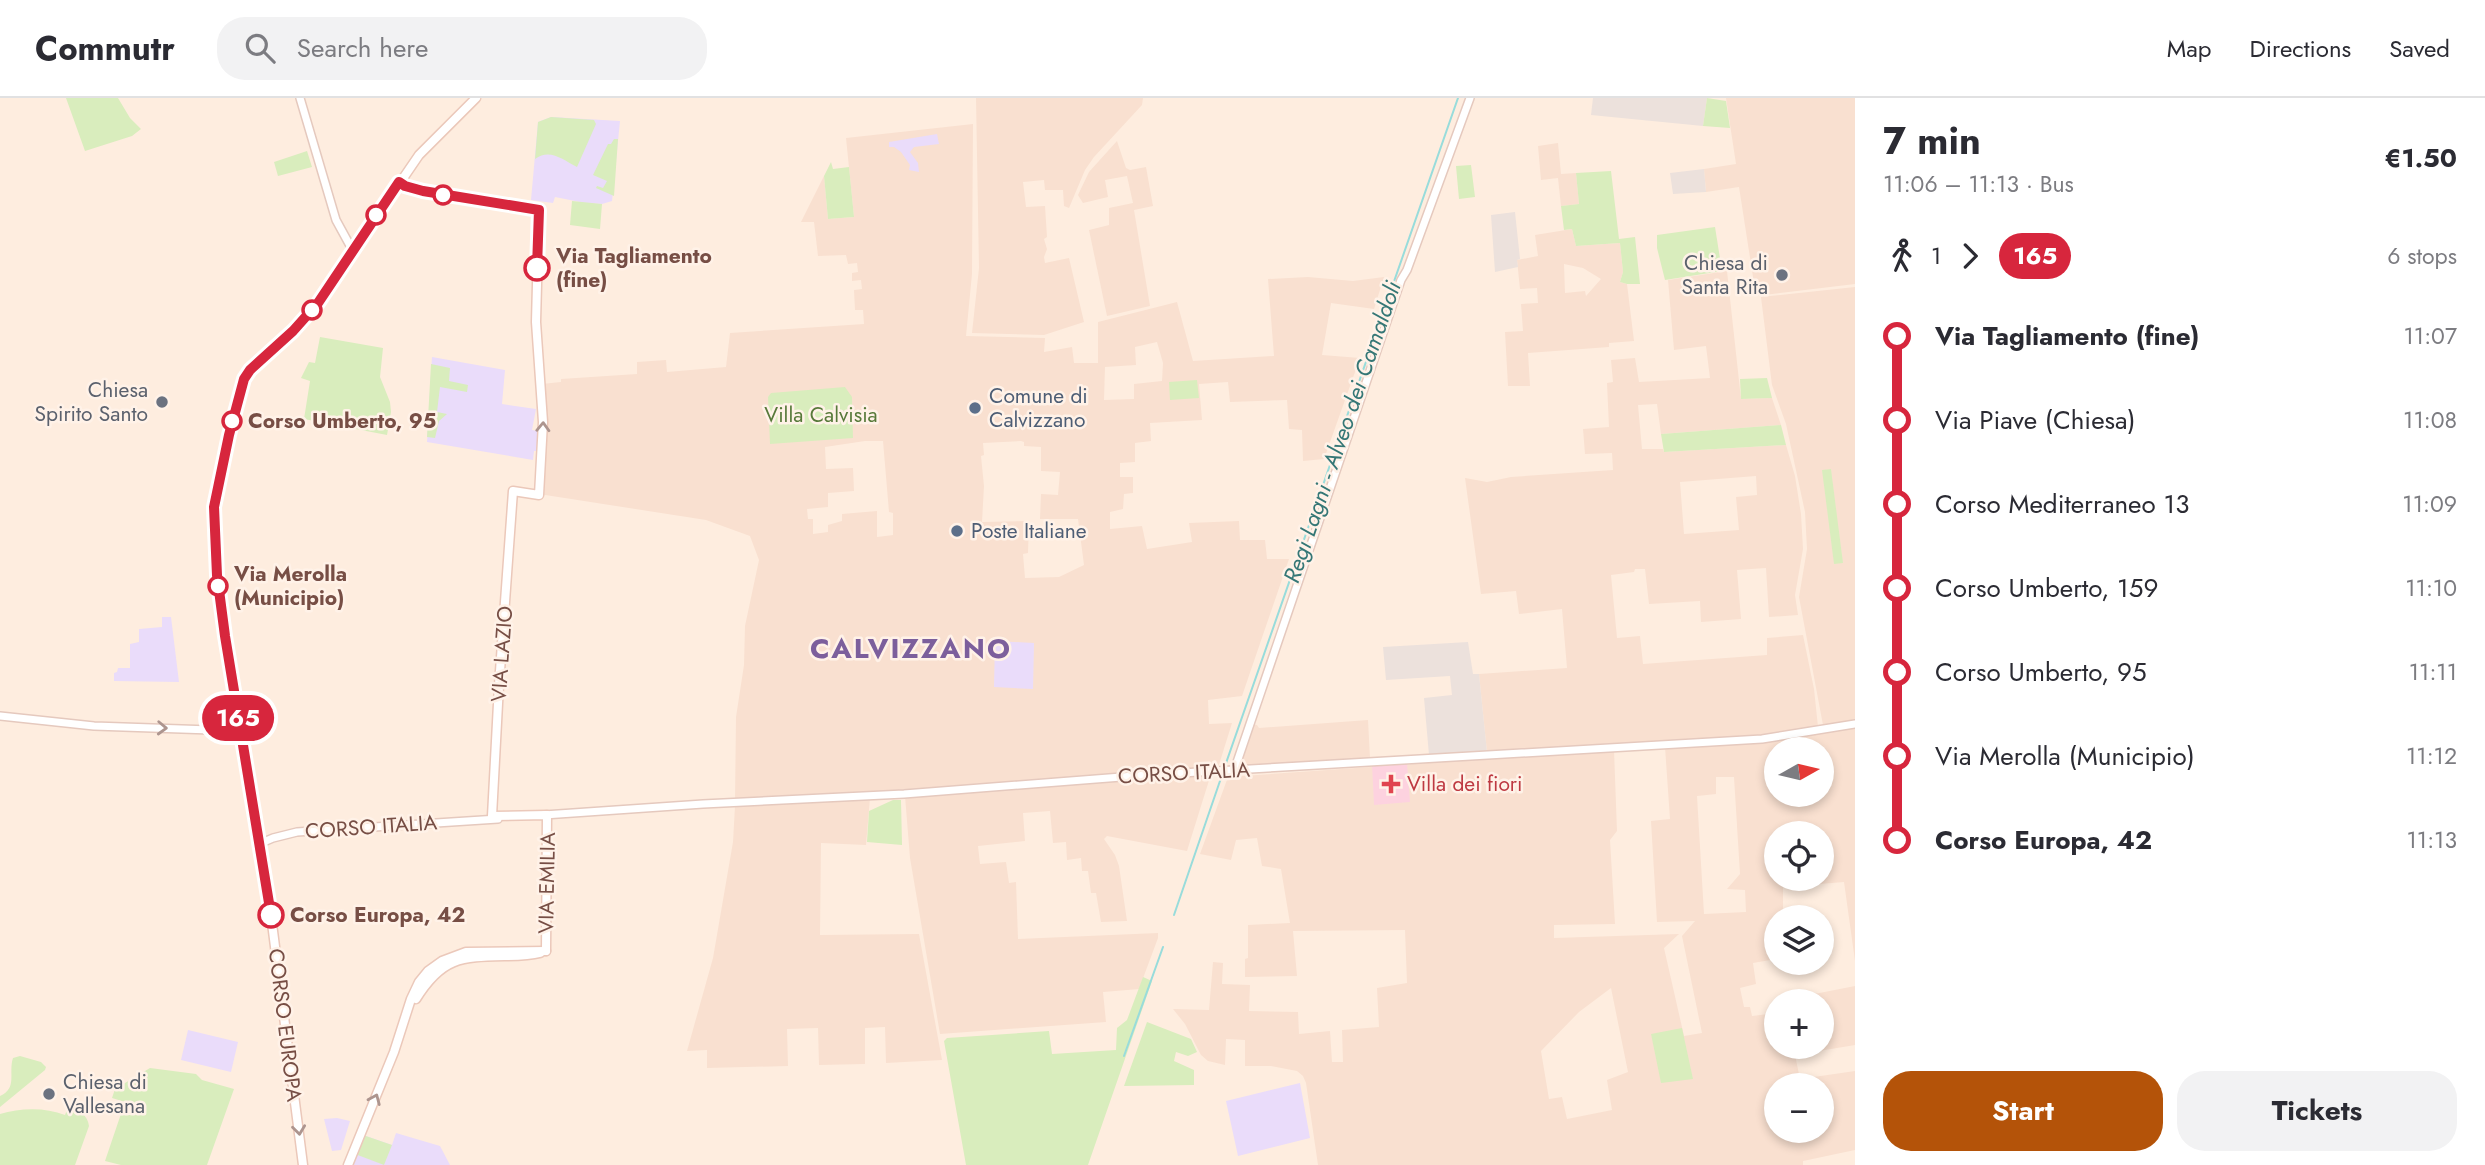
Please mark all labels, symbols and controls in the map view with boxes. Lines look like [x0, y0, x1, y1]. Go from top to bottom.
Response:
search box [217, 17, 707, 80]
text: Commutr [35, 25, 175, 72]
icon: search [241, 29, 279, 67]
text: Search here [297, 29, 428, 67]
text: Map [2167, 31, 2212, 66]
text: Directions [2250, 31, 2351, 66]
text: Saved [2389, 31, 2450, 66]
text: 7 min [1883, 113, 1981, 168]
text: €1.50 [2384, 139, 2457, 177]
text: 11:06 – 11:13 · Bus [1883, 167, 2074, 201]
unlabelled marker [433, 185, 453, 205]
unlabelled marker [366, 205, 386, 225]
icon: walk [1883, 237, 1921, 275]
icon: forward [1951, 237, 1989, 275]
text: 165 [2013, 238, 2057, 273]
text: 1 [1931, 239, 1941, 273]
text: 6 stops [2387, 239, 2457, 273]
place label: Via Tagliamento (fine) [555, 241, 712, 295]
place label: Chiesa di Santa Rita [1682, 248, 1768, 302]
marker: Via Tagliamento (fine) [524, 255, 550, 281]
marker: Chiesa di Santa Rita [1774, 267, 1790, 283]
water label: Regi Lagni - Alveo dei Camaldoli [1274, 275, 1410, 587]
unlabelled marker [302, 300, 322, 320]
text: Via Tagliamento (fine) [1935, 317, 2199, 355]
text: 11:07 [2404, 319, 2457, 353]
place label: Chiesa Spirito Santo [34, 375, 148, 429]
place label: Comune di Calvizzano [989, 381, 1088, 435]
marker: Chiesa Spirito Santo [154, 394, 170, 410]
park label: Villa Calvisia [764, 400, 878, 430]
marker: Comune di Calvizzano [967, 400, 983, 416]
text: Via Piave (Chiesa) [1935, 401, 2136, 439]
text: 11:08 [2403, 403, 2457, 437]
place label: Corso Umberto, 95 [248, 406, 436, 436]
marker: Corso Umberto, 95 [222, 411, 242, 431]
one-way arrow [535, 421, 550, 432]
text: Corso Mediterraneo 13 [1935, 485, 2189, 523]
text: 11:09 [2402, 487, 2457, 521]
place label: Poste Italiane [971, 516, 1087, 546]
marker: Poste Italiane [949, 523, 965, 539]
place label: Via Merolla (Municipio) [233, 559, 347, 613]
text: Corso Umberto, 159 [1935, 569, 2158, 607]
text: 11:10 [2405, 571, 2457, 605]
marker: Via Merolla (Municipio) [208, 576, 228, 596]
street label: VIA LAZIO [484, 605, 520, 703]
district label: CALVIZZANO [810, 628, 1012, 669]
text: Corso Umberto, 95 [1935, 653, 2147, 691]
text: 11:11 [2409, 655, 2457, 689]
line badge: 165 [198, 695, 278, 741]
text: 165 [216, 700, 260, 735]
one-way arrow [157, 720, 168, 736]
north arrow [1764, 737, 1834, 807]
map controls [1764, 737, 1834, 1143]
text: Via Merolla (Municipio) [1935, 737, 2195, 775]
text: 11:12 [2406, 739, 2457, 773]
street label: CORSO ITALIA [1117, 755, 1251, 791]
place label: Villa dei fiori [1407, 769, 1523, 799]
marker: Villa dei fiori [1381, 774, 1401, 794]
street label: CORSO ITALIA [304, 807, 438, 847]
button: locate [1764, 821, 1834, 891]
text: Corso Europa, 42 [1935, 821, 2152, 859]
text: 11:13 [2406, 823, 2457, 857]
street label: VIA EMILIA [531, 832, 563, 934]
place label: Corso Europa, 42 [290, 900, 465, 930]
marker: Corso Europa, 42 [258, 902, 284, 928]
button: layers [1764, 905, 1834, 975]
street label: CORSO EUROPA [261, 947, 309, 1103]
button: + [1764, 989, 1834, 1059]
place label: Chiesa di Vallesana [63, 1067, 147, 1121]
button: Start [1883, 1071, 2163, 1151]
button: Tickets [2177, 1071, 2457, 1151]
button: − [1764, 1073, 1834, 1143]
marker: Chiesa di Vallesana [41, 1086, 57, 1102]
one-way arrow [366, 1094, 380, 1106]
one-way arrow [291, 1124, 306, 1136]

